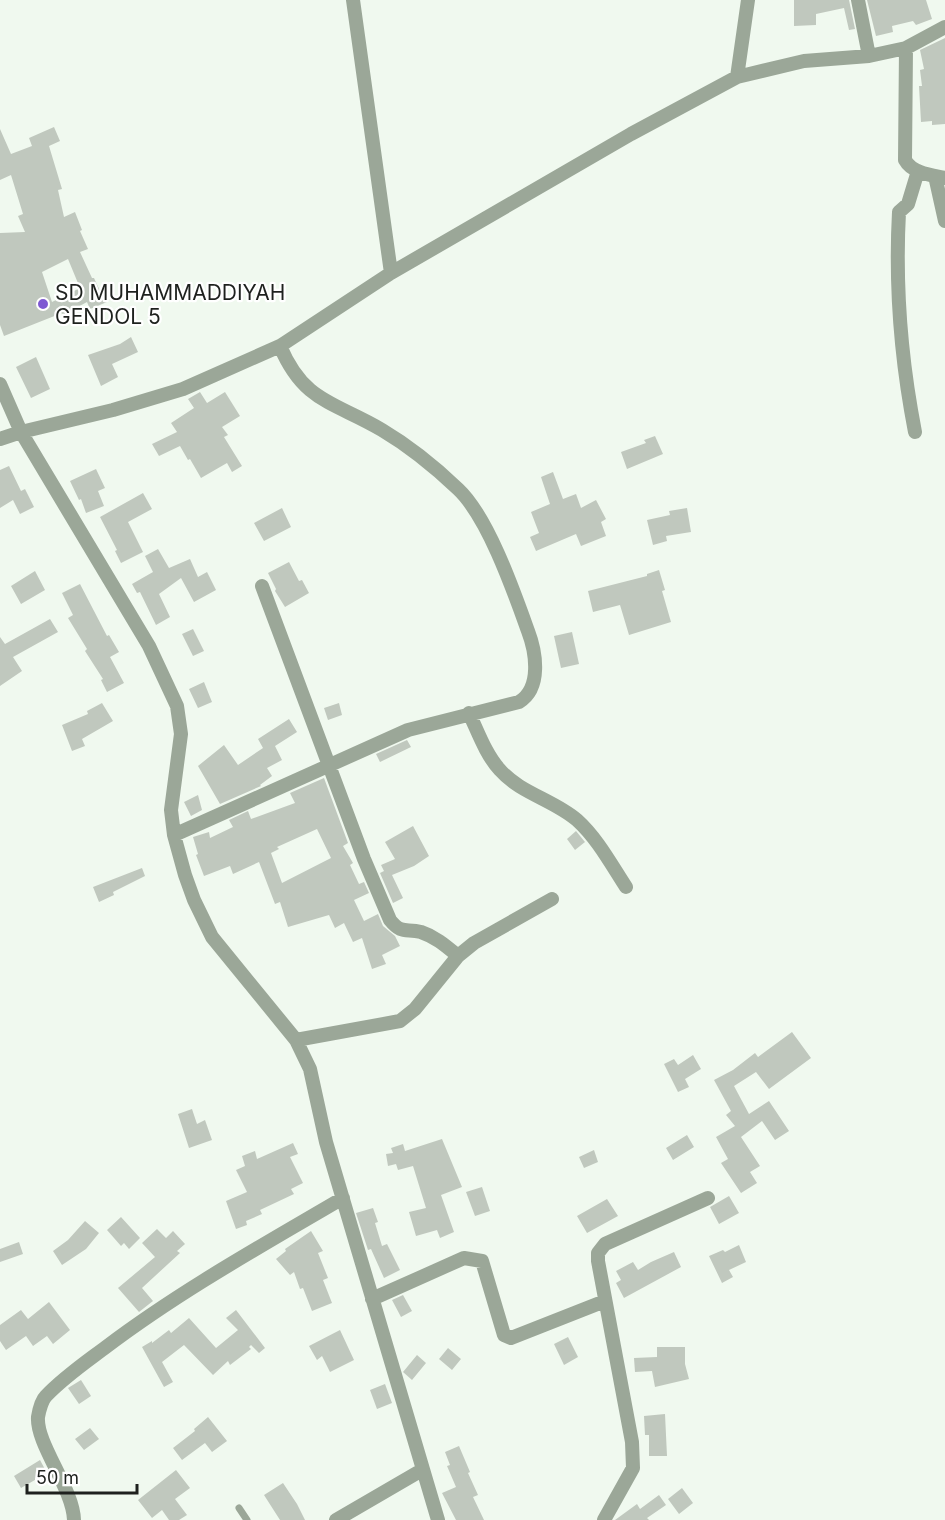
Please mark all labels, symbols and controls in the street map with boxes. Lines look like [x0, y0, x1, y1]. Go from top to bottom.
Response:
place label: SD MUHAMMADDIYAH GENDOL 5 [55, 280, 285, 329]
marker: SD MUHAMMADDIYAH GENDOL 5 [36, 297, 50, 311]
scale bar [27, 1457, 136, 1495]
text: 50 m [36, 1467, 79, 1488]

